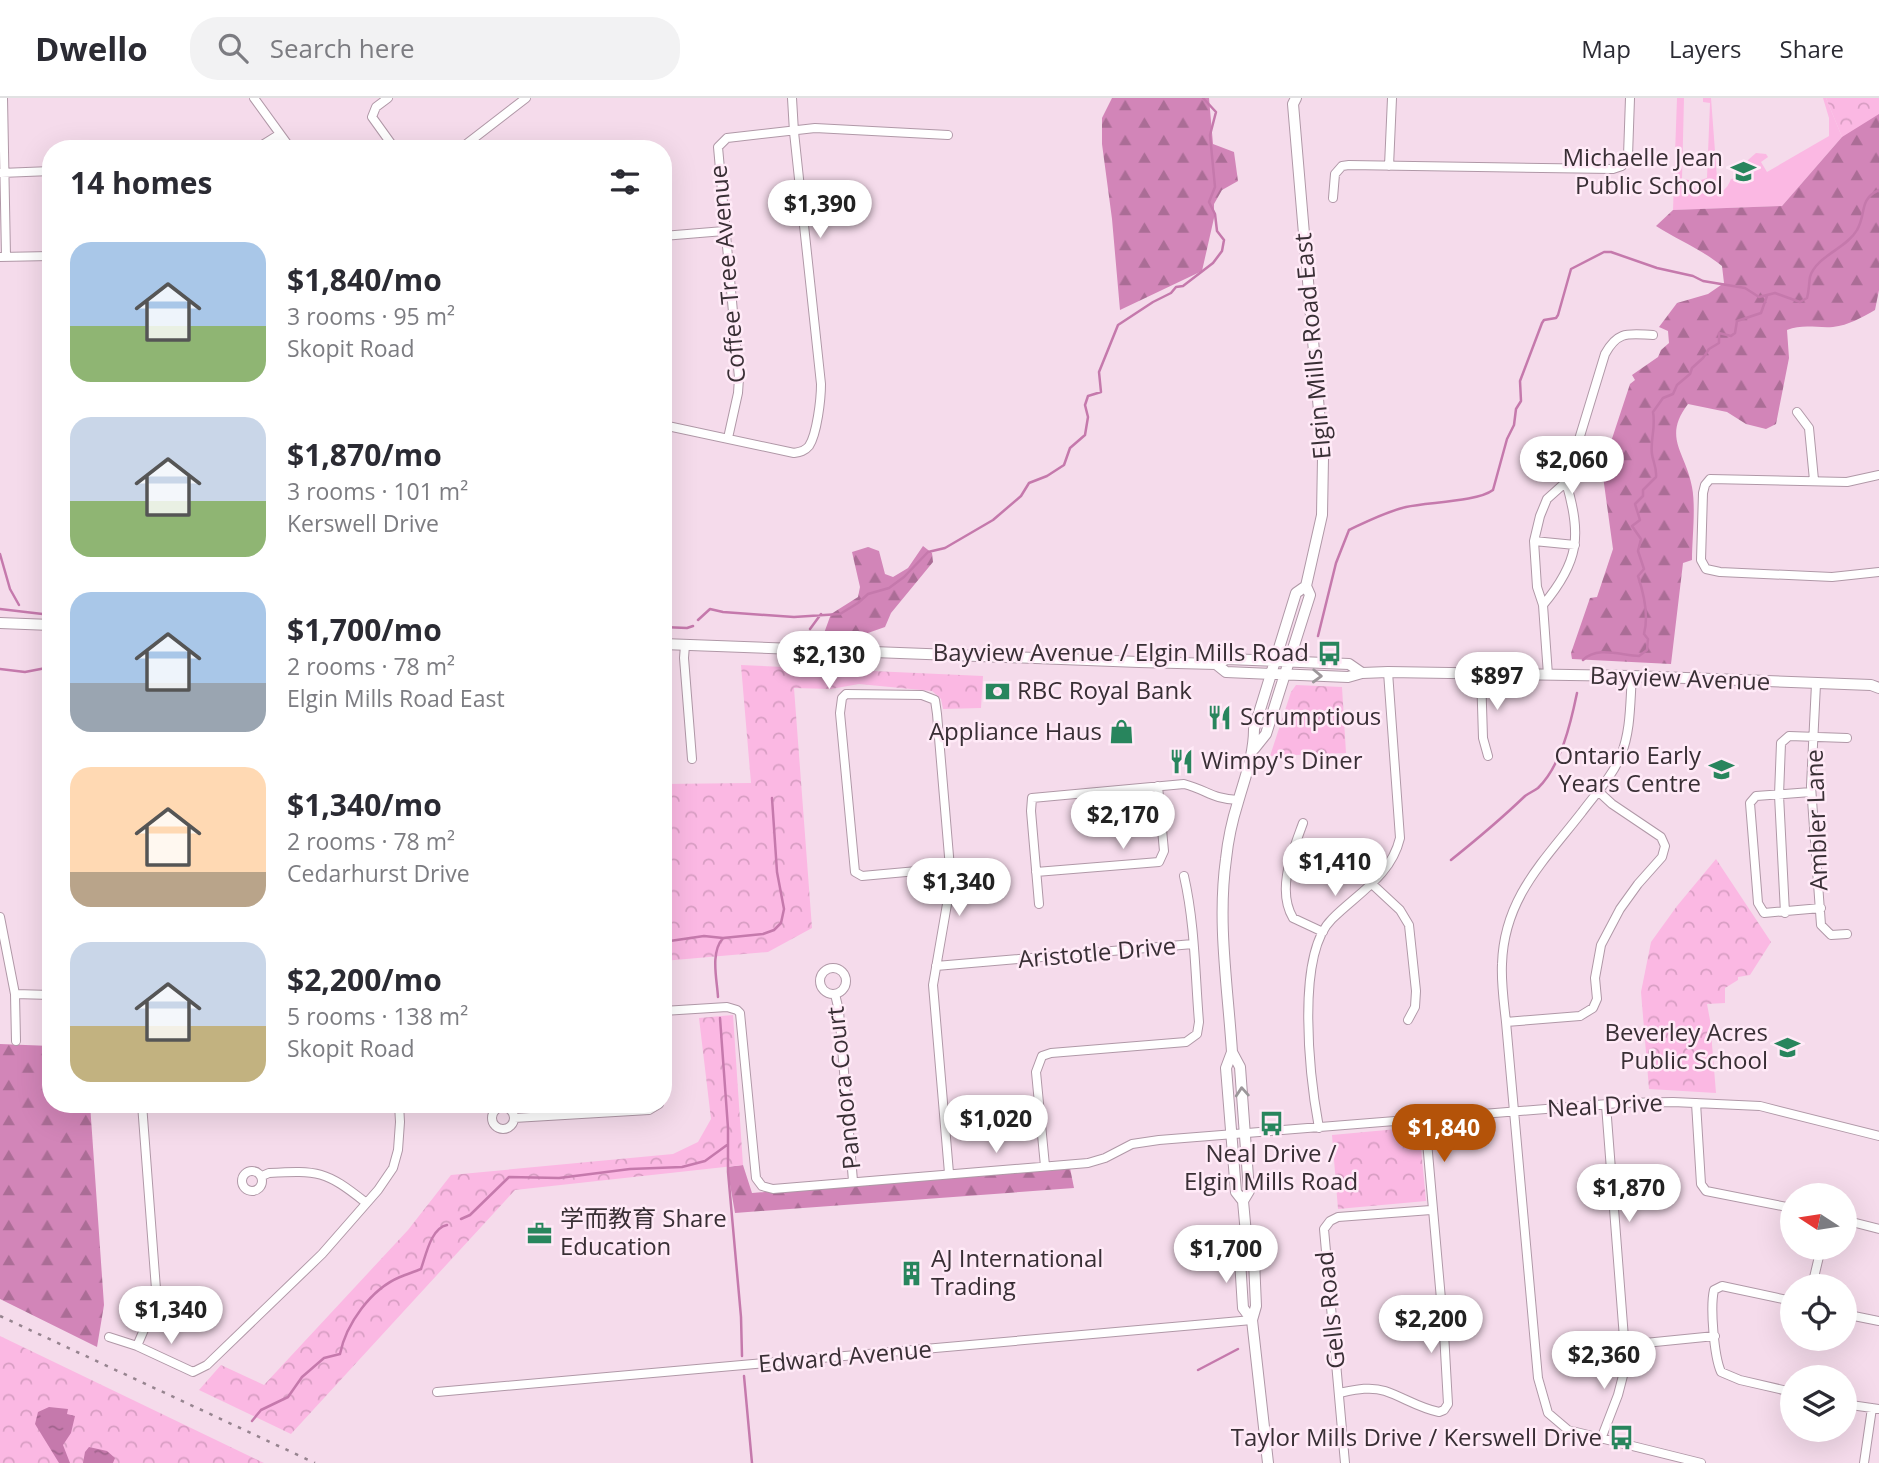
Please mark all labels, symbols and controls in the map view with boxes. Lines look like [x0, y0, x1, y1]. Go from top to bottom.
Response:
search box [190, 17, 680, 80]
text: Dwello [35, 26, 148, 71]
icon: search [214, 29, 252, 67]
text: Search here [270, 30, 415, 66]
text: Map [1581, 32, 1631, 65]
text: Layers [1669, 32, 1742, 65]
text: Share [1780, 32, 1844, 65]
place label: Michaelle Jean Public School [1563, 140, 1723, 201]
school or university icon: Michaelle Jean Public School [1729, 158, 1757, 186]
text: 14 homes [70, 162, 213, 203]
icon: filters [606, 163, 644, 201]
street label: Coffee Tree Avenue [701, 164, 752, 384]
pin: $1,390 [763, 180, 877, 240]
text: $1,390 [784, 187, 856, 219]
street label: Elgin Mills Road East [1285, 232, 1338, 461]
text: $1,840/mo [287, 259, 442, 300]
icon: home [126, 270, 210, 354]
text: 3 rooms · 95 m² [287, 300, 455, 332]
text: Skopit Road [287, 332, 414, 364]
text: $1,870/mo [287, 434, 442, 475]
pin: $2,060 [1515, 436, 1629, 496]
text: $2,060 [1536, 443, 1608, 475]
icon: home [126, 445, 210, 529]
text: 3 rooms · 101 m² [287, 475, 468, 507]
text: Kerswell Drive [287, 507, 439, 539]
text: $1,700/mo [287, 609, 442, 650]
icon: home [126, 620, 210, 704]
pin: $2,130 [772, 632, 886, 691]
place label: Bayview Avenue / Elgin Mills Road [933, 635, 1309, 668]
text: $2,130 [793, 638, 865, 670]
bus stop icon: Bayview Avenue / Elgin Mills Road [1315, 639, 1343, 667]
text: 2 rooms · 78 m² [287, 650, 455, 682]
pin: $897 [1456, 652, 1538, 712]
street label: Bayview Avenue [1589, 658, 1771, 697]
text: $897 [1471, 659, 1523, 691]
one-way arrow [1312, 669, 1323, 684]
place label: RBC Royal Bank [1017, 673, 1192, 706]
bank icon: RBC Royal Bank [983, 677, 1011, 705]
text: Elgin Mills Road East [287, 682, 505, 714]
place label: Scrumptious [1240, 699, 1381, 732]
restaurant icon: Scrumptious [1206, 703, 1234, 731]
place label: Appliance Haus [929, 714, 1102, 747]
shop icon: Appliance Haus [1108, 718, 1136, 746]
place label: Ontario Early Years Centre [1555, 738, 1702, 799]
place label: Wimpy's Diner [1201, 743, 1363, 776]
restaurant icon: Wimpy's Diner [1167, 747, 1195, 775]
street label: Ambler Lane [1797, 749, 1834, 891]
school or university icon: Ontario Early Years Centre [1707, 756, 1735, 784]
text: $1,340/mo [287, 784, 442, 825]
pin: $2,170 [1066, 792, 1180, 851]
icon: home [126, 795, 210, 879]
text: $2,170 [1087, 798, 1159, 830]
text: 2 rooms · 78 m² [287, 825, 455, 857]
pin: $1,410 [1278, 838, 1392, 898]
text: $1,410 [1299, 845, 1371, 877]
text: Cedarhurst Drive [287, 857, 470, 889]
pin: $1,340 [902, 858, 1016, 918]
text: $1,340 [923, 865, 995, 897]
street label: Aristotle Drive [1016, 928, 1177, 975]
text: $2,200/mo [287, 959, 442, 1000]
icon: home [126, 970, 210, 1054]
text: 5 rooms · 138 m² [287, 1000, 468, 1032]
street label: Pandora Court [818, 1005, 867, 1171]
place label: Beverley Acres Public School [1605, 1015, 1768, 1076]
text: Skopit Road [287, 1032, 414, 1064]
school or university icon: Beverley Acres Public School [1774, 1033, 1802, 1061]
street label: Neal Drive [1546, 1085, 1664, 1124]
one-way arrow [1235, 1086, 1250, 1097]
pin: $1,020 [939, 1096, 1053, 1155]
text: $1,020 [960, 1102, 1032, 1134]
pin: $1,840 [1387, 1104, 1501, 1164]
bus stop icon: Neal Drive / Elgin Mills Road [1257, 1109, 1285, 1137]
text: $1,840 [1408, 1111, 1480, 1143]
place label: Neal Drive / Elgin Mills Road [1184, 1136, 1358, 1197]
pin: $1,870 [1572, 1164, 1686, 1224]
text: $1,870 [1593, 1171, 1665, 1203]
north arrow [1780, 1183, 1857, 1260]
map controls [1780, 1183, 1857, 1442]
place label: 学而教育 Share Education [560, 1201, 727, 1262]
office icon: 学而教育 Share Education [526, 1219, 554, 1247]
pin: $1,700 [1169, 1226, 1283, 1285]
text: $1,700 [1190, 1232, 1262, 1264]
place label: AJ International Trading [931, 1241, 1103, 1302]
street label: Gells Road [1307, 1250, 1352, 1371]
building icon: AJ International Trading [897, 1259, 925, 1287]
button: locate [1780, 1274, 1857, 1351]
pin: $1,340 [114, 1286, 228, 1346]
text: $1,340 [135, 1293, 207, 1325]
pin: $2,200 [1374, 1296, 1488, 1355]
text: $2,200 [1395, 1302, 1467, 1334]
street label: Edward Avenue [757, 1331, 933, 1380]
pin: $2,360 [1547, 1332, 1661, 1391]
text: $2,360 [1568, 1338, 1640, 1370]
button: layers [1780, 1365, 1857, 1442]
place label: Taylor Mills Drive / Kerswell Drive [1231, 1420, 1602, 1453]
bus stop icon: Taylor Mills Drive / Kerswell Drive [1608, 1424, 1636, 1452]

